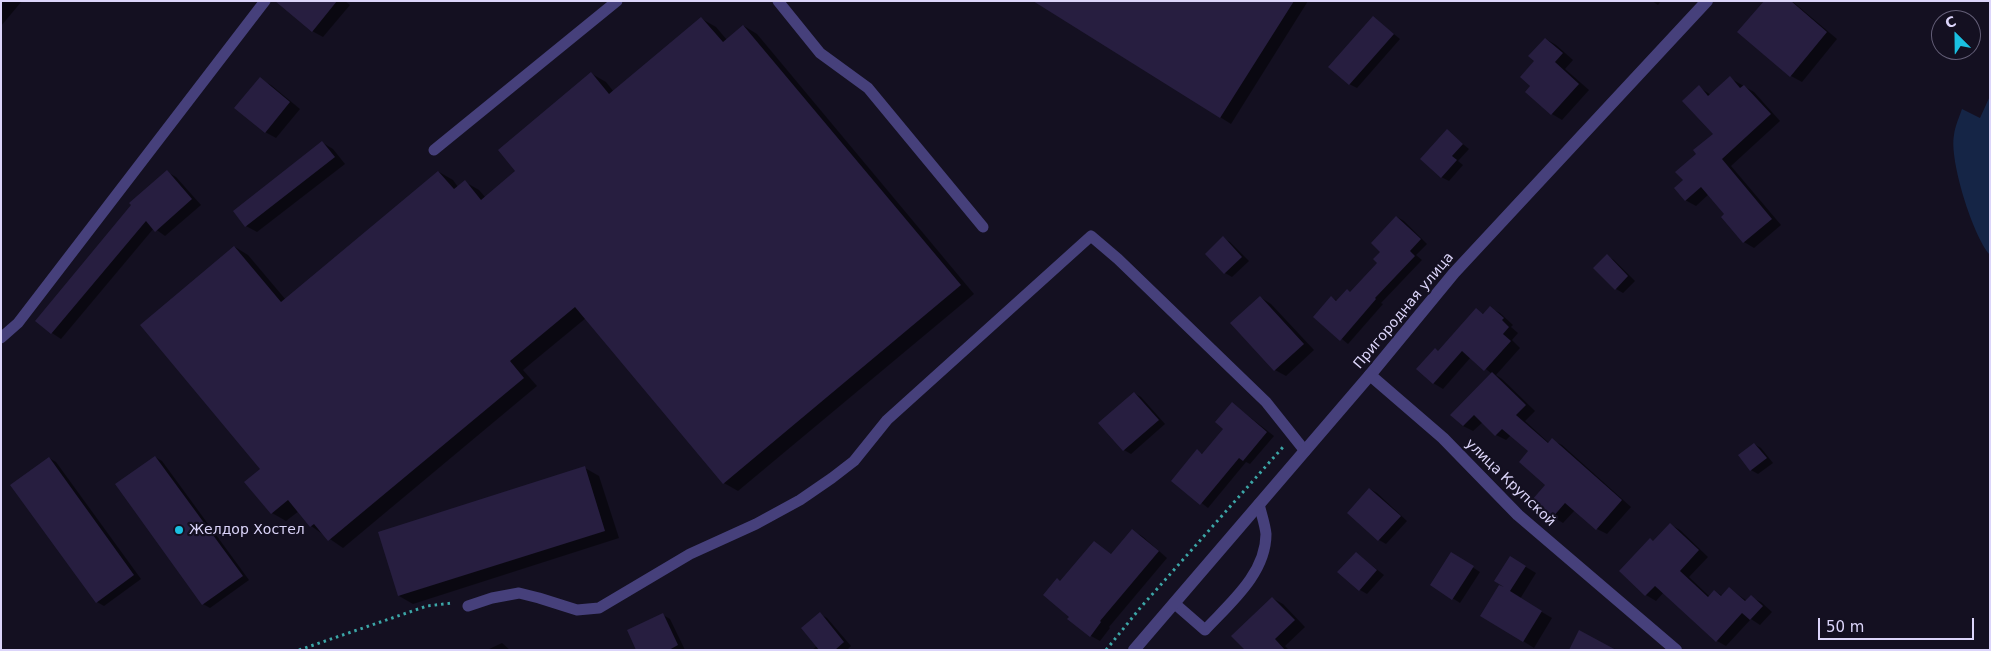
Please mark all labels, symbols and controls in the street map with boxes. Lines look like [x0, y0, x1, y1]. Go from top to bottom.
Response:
north arrow [1931, 10, 1981, 60]
text: С [1943, 13, 1958, 31]
street label: Пригородная улица [1350, 249, 1458, 373]
street label: улица Крупской [1461, 436, 1559, 530]
place label: Желдор Хостел [189, 522, 305, 538]
marker: Желдор Хостел [173, 524, 185, 536]
scale bar [1821, 608, 1977, 640]
text: 50 m [1826, 618, 1864, 636]

